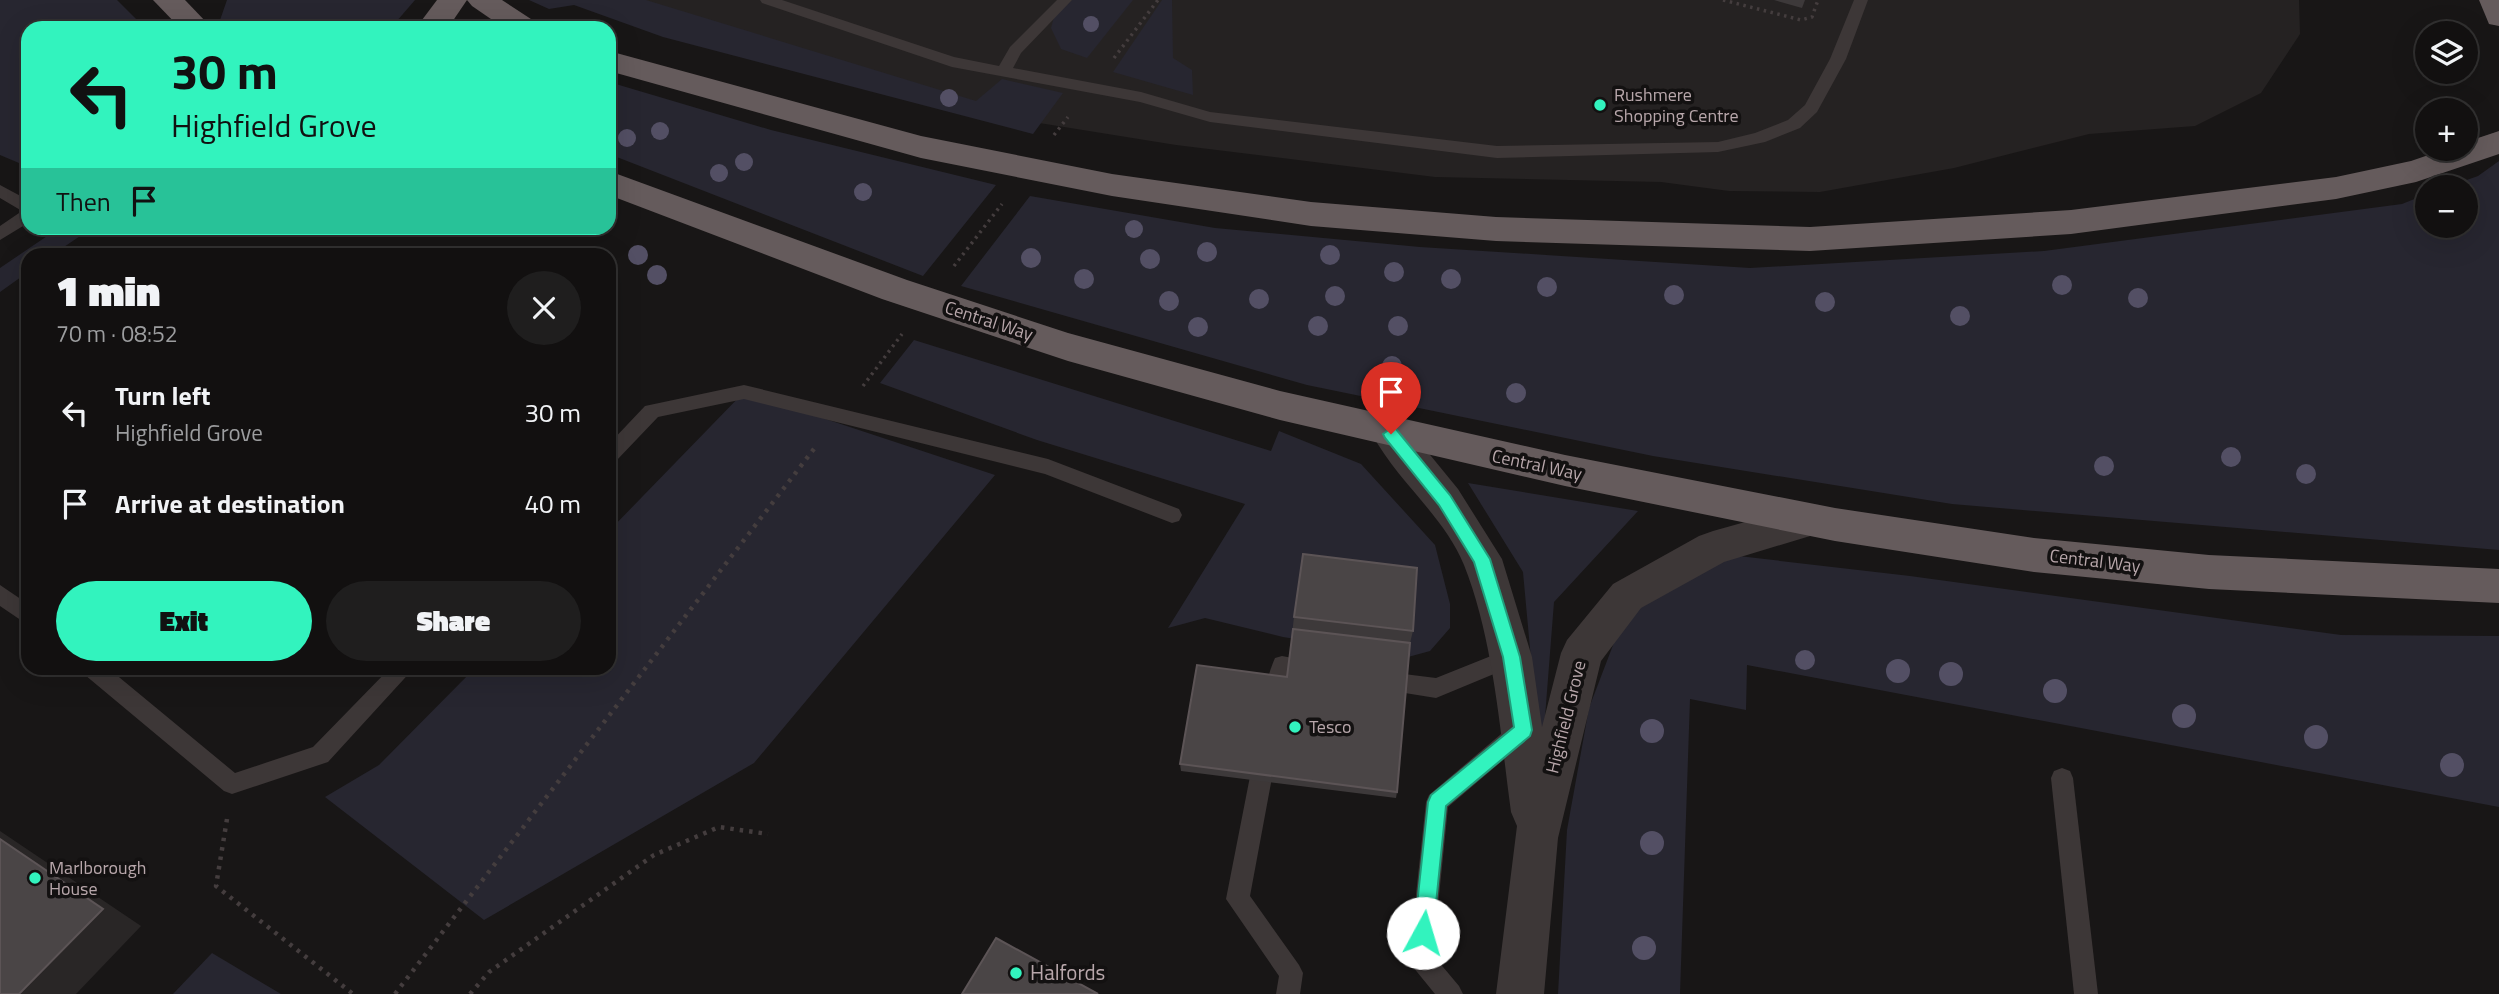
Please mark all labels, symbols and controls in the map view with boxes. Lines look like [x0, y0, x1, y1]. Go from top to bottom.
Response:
map controls [2415, 21, 2478, 238]
button: layers [2415, 21, 2478, 84]
text: 30 m [171, 33, 278, 108]
icon: left [56, 49, 147, 140]
place label: Rushmere Shopping Centre [1614, 81, 1739, 129]
marker: Rushmere Shopping Centre [1592, 97, 1608, 113]
button: + [2415, 98, 2478, 161]
text: Highfield Grove [171, 101, 377, 149]
button: − [2415, 175, 2478, 238]
text: Then [56, 182, 111, 221]
icon: arrive [125, 182, 163, 220]
text: 1 min [56, 258, 160, 322]
button: close [507, 271, 581, 345]
street label: Central Way [942, 294, 1037, 348]
text: 70 m · 08:52 [56, 316, 178, 351]
pin [1361, 362, 1421, 434]
icon: arrive [1372, 373, 1410, 411]
text: Turn left [115, 376, 210, 415]
text: 30 m [524, 393, 581, 432]
icon: left [56, 394, 94, 432]
text: Highfield Grove [115, 415, 263, 450]
street label: Central Way [1490, 442, 1585, 487]
text: Arrive at destination [115, 484, 345, 523]
text: 40 m [524, 484, 581, 523]
icon: arrive [56, 485, 94, 523]
street label: Central Way [2048, 542, 2142, 580]
button: Exit [56, 581, 312, 661]
button: Share [326, 581, 581, 661]
street label: Highfield Grove [1538, 657, 1593, 776]
place label: Tesco [1309, 713, 1352, 740]
marker: Tesco [1287, 719, 1303, 735]
place label: Marlborough House [49, 854, 147, 902]
marker: Marlborough House [27, 870, 43, 886]
position arrow [1386, 896, 1460, 970]
place label: Halfords [1030, 956, 1105, 988]
marker: Halfords [1008, 965, 1024, 981]

